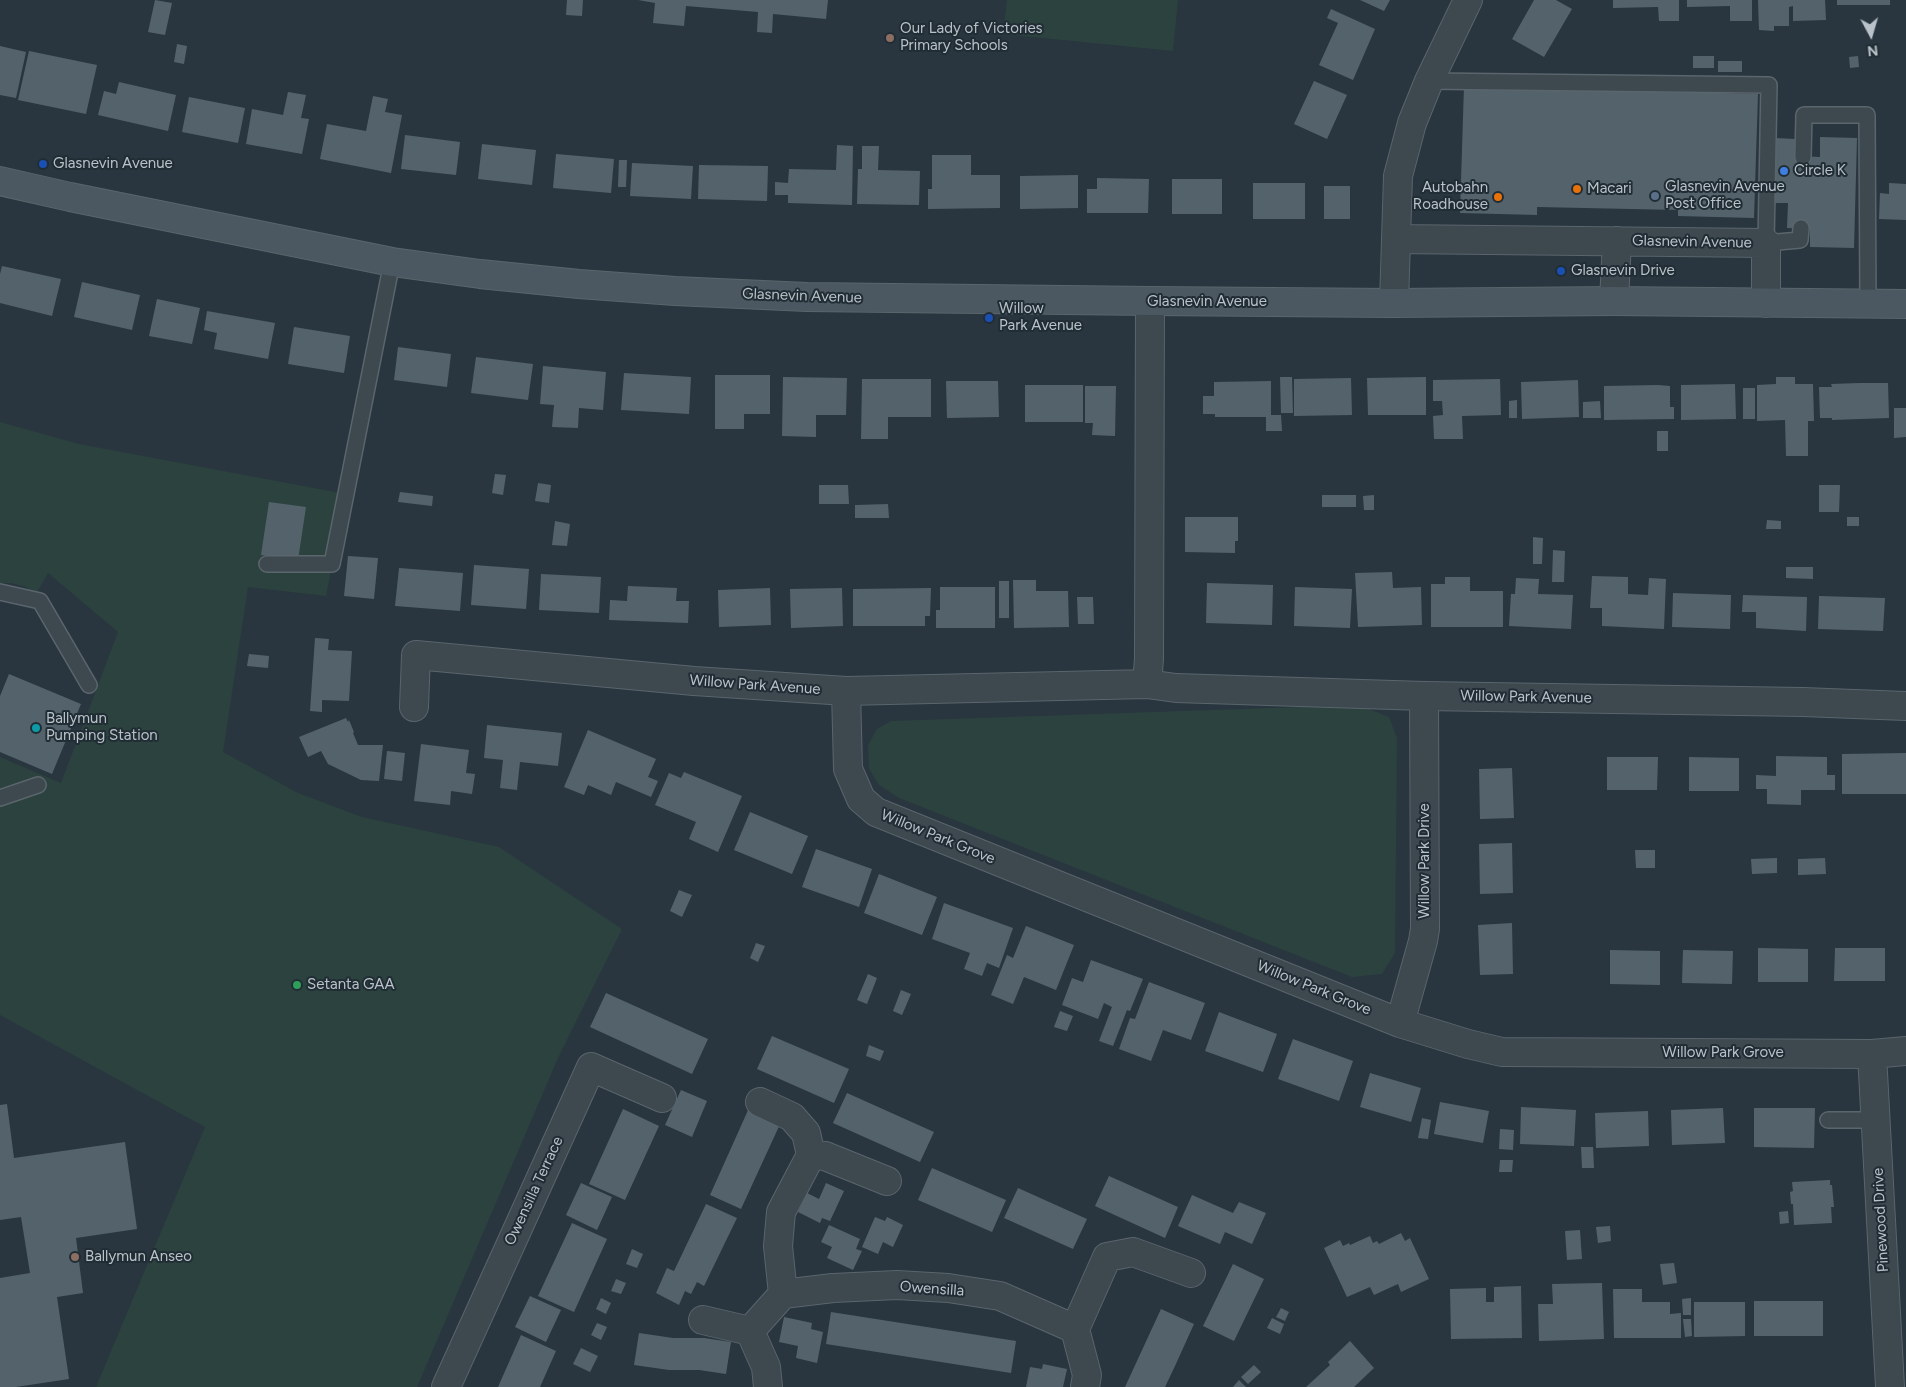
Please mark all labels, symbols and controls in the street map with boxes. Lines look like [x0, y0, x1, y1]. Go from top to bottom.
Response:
north arrow [1846, 10, 1896, 60]
place label: Our Lady of Victories Primary Schools [900, 20, 1043, 55]
marker: Our Lady of Victories Primary Schools [884, 32, 896, 44]
text: N [1866, 41, 1879, 59]
place label: Glasnevin Avenue [53, 155, 173, 173]
marker: Glasnevin Avenue [37, 158, 49, 170]
place label: Circle K [1794, 162, 1846, 180]
marker: Circle K [1778, 165, 1790, 177]
place label: Glasnevin Avenue Post Office [1665, 178, 1785, 213]
place label: Autobahn Roadhouse [1413, 179, 1488, 214]
place label: Macari [1587, 180, 1632, 198]
marker: Macari [1571, 183, 1583, 195]
marker: Glasnevin Avenue Post Office [1649, 190, 1661, 202]
marker: Autobahn Roadhouse [1492, 191, 1504, 203]
street label: Glasnevin Avenue [1632, 232, 1752, 252]
place label: Glasnevin Drive [1571, 262, 1675, 280]
marker: Glasnevin Drive [1555, 265, 1567, 277]
street label: Glasnevin Avenue [742, 285, 862, 307]
street label: Glasnevin Avenue [1147, 293, 1267, 311]
place label: Willow Park Avenue [999, 300, 1082, 335]
marker: Willow Park Avenue [983, 312, 995, 324]
street label: Willow Park Avenue [689, 671, 821, 699]
street label: Willow Park Avenue [1460, 687, 1592, 707]
place label: Ballymun Pumping Station [46, 710, 158, 745]
marker: Ballymun Pumping Station [30, 722, 42, 734]
street label: Willow Park Drive [1416, 803, 1434, 919]
street label: Willow Park Grove [878, 806, 998, 868]
street label: Willow Park Grove [1254, 957, 1374, 1019]
place label: Setanta GAA [307, 976, 395, 994]
marker: Setanta GAA [291, 979, 303, 991]
street label: Willow Park Grove [1662, 1044, 1784, 1062]
street label: Owensilla Terrace [501, 1134, 567, 1248]
street label: Pinewood Drive [1869, 1167, 1893, 1273]
place label: Ballymun Anseo [85, 1248, 192, 1266]
marker: Ballymun Anseo [69, 1251, 81, 1263]
street label: Owensilla [899, 1278, 965, 1300]

